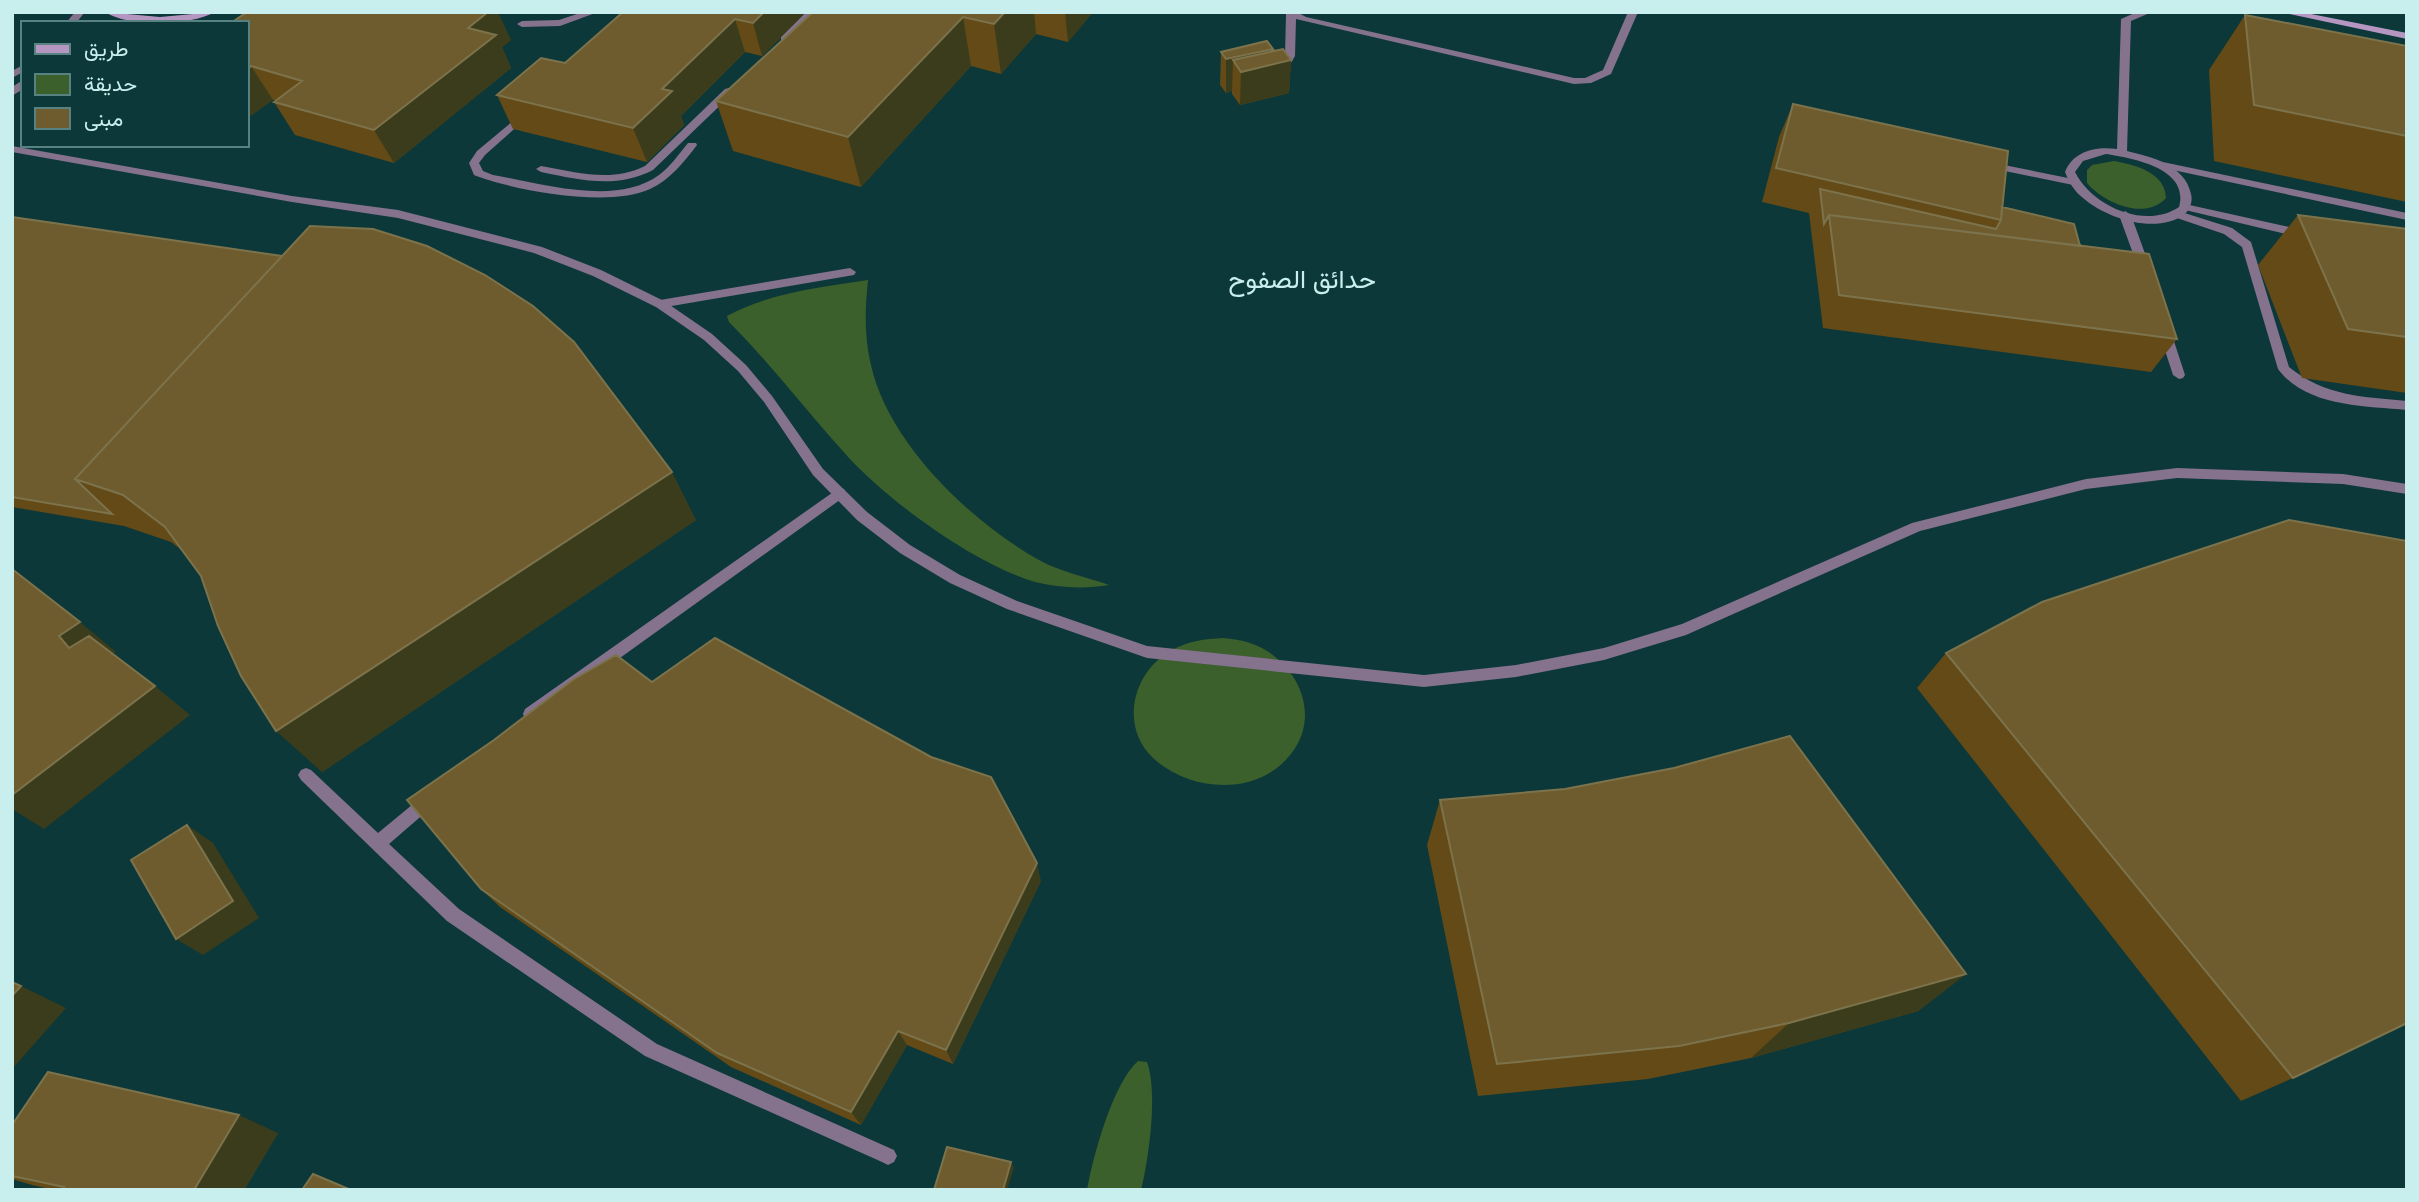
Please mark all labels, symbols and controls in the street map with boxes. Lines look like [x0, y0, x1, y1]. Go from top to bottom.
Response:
legend [21, 21, 248, 147]
text: طريق [84, 34, 129, 62]
text: حديقة [84, 69, 137, 97]
text: مبنى [84, 104, 123, 132]
district label: حدائق الصفوح [1228, 260, 1376, 297]

